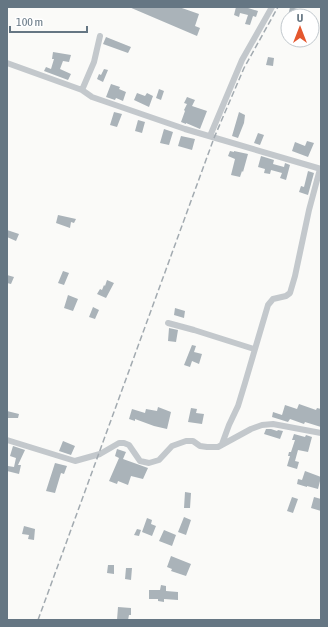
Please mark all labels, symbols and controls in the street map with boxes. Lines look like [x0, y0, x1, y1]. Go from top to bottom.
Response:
scale bar [10, 8, 87, 34]
north arrow [280, 8, 320, 48]
text: U [297, 12, 303, 24]
text: 100 m [16, 15, 43, 29]

